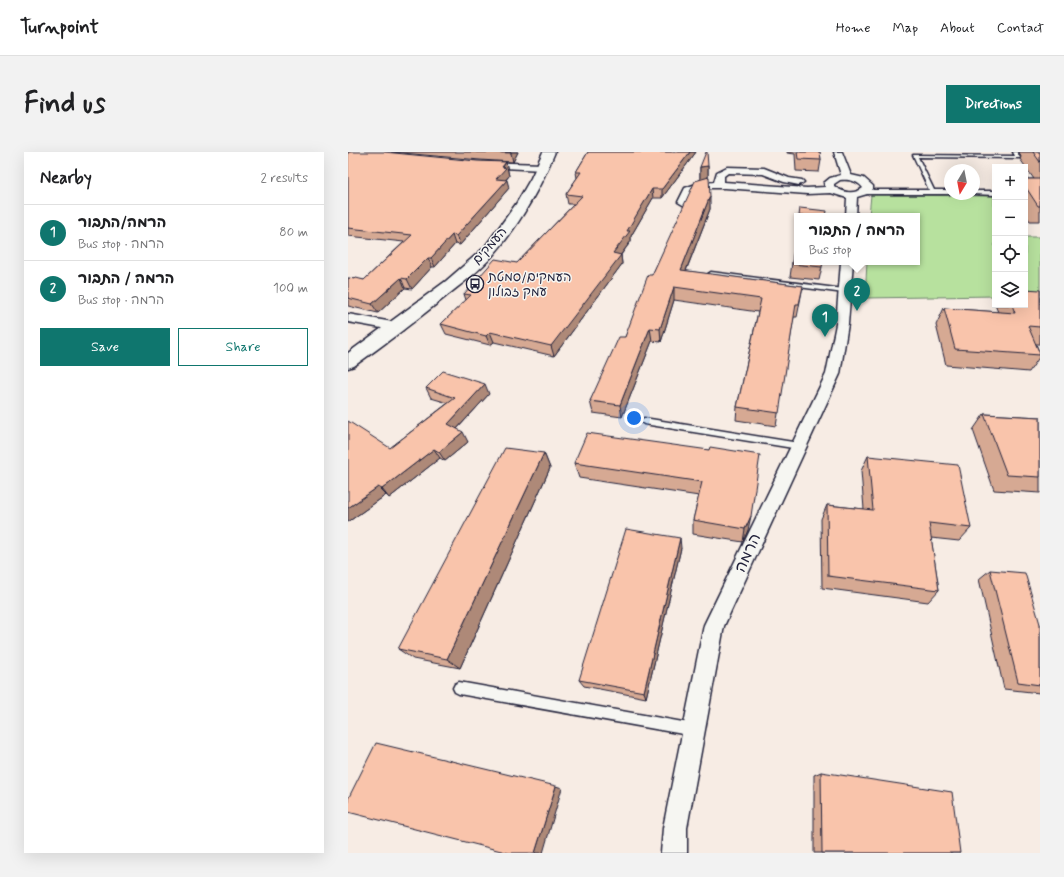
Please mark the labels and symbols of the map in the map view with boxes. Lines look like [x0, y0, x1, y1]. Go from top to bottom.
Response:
north arrow [944, 164, 980, 200]
street label: העמקים [469, 224, 511, 268]
place label: העמקים/סמטת עמק זבולון [487, 269, 571, 301]
bus stop icon: העמקים/סמטת עמק זבולון [465, 274, 485, 294]
pin: 2 [844, 278, 870, 311]
pin: 1 [812, 304, 838, 337]
your location [624, 408, 644, 428]
street label: הרמה [730, 530, 766, 576]

